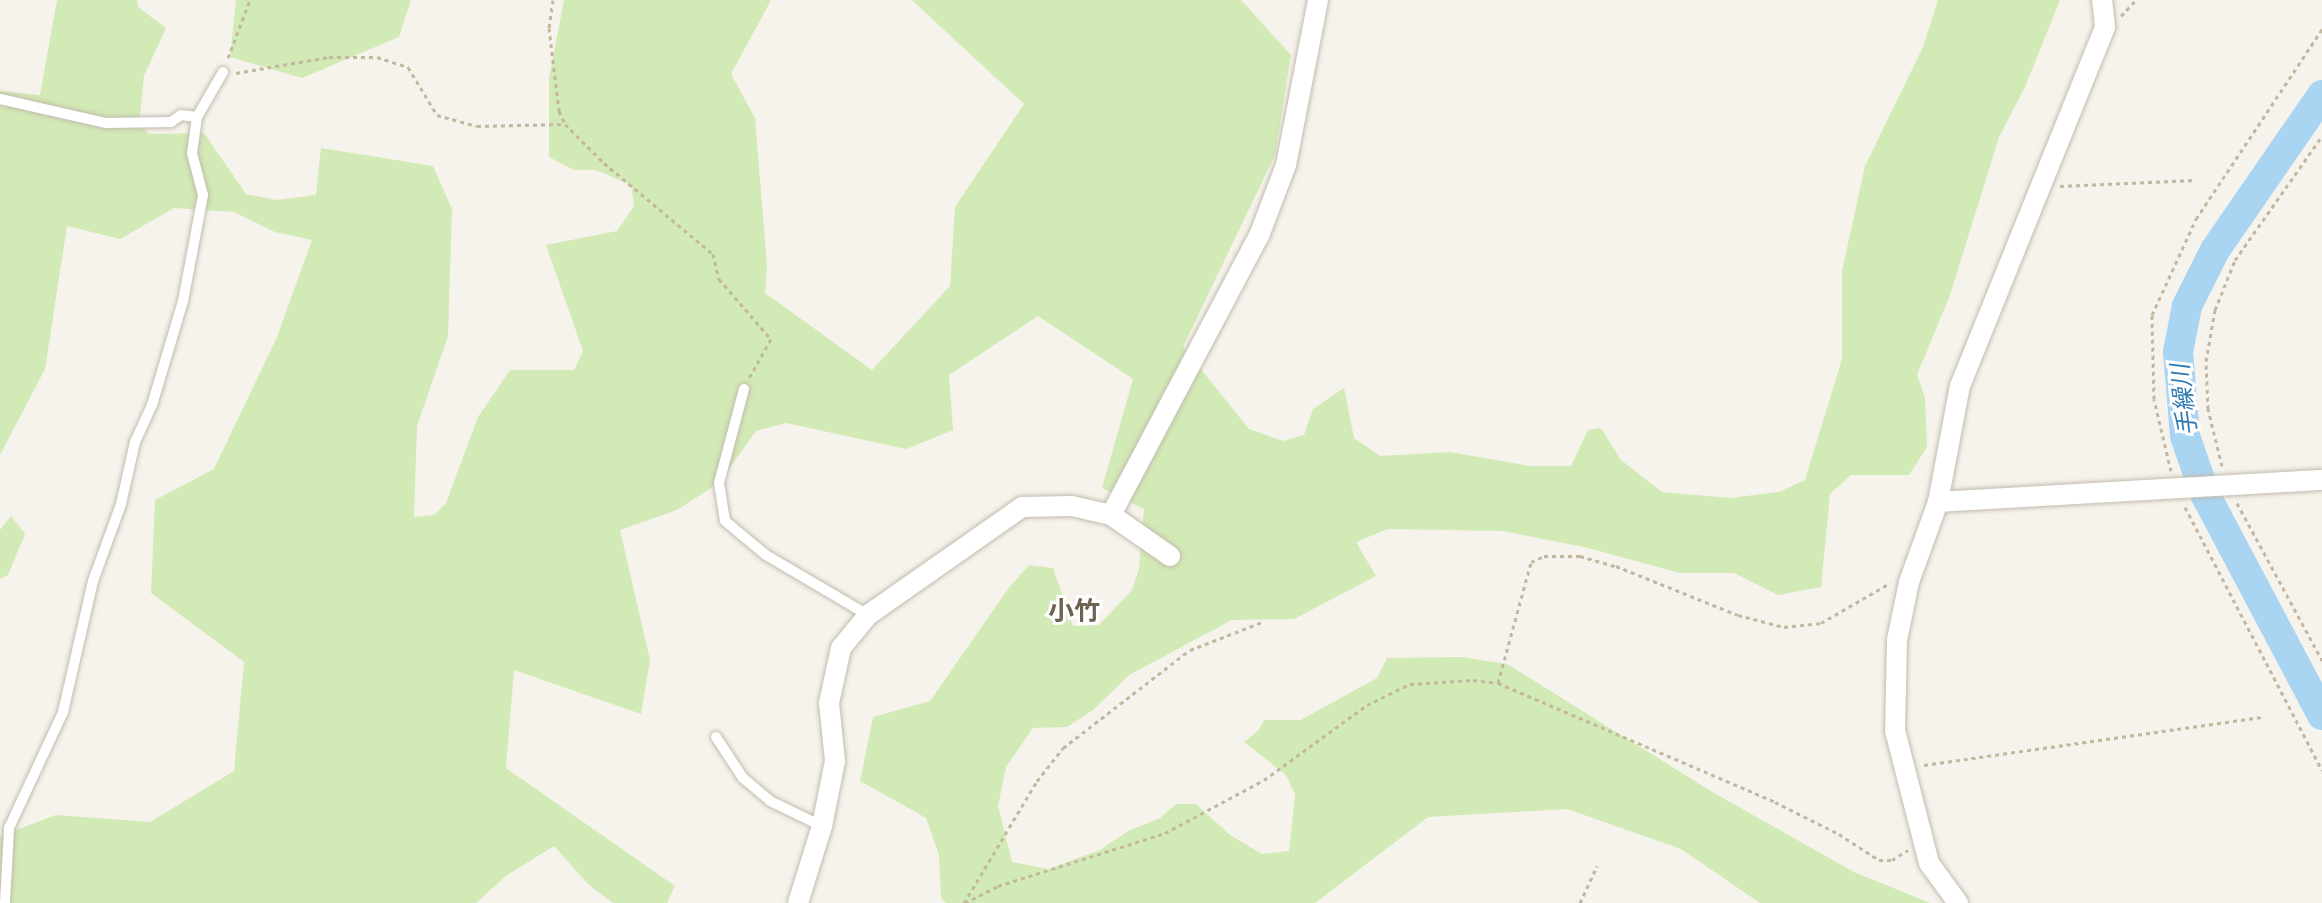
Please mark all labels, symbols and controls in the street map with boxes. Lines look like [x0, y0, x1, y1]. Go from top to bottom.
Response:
water label: 手繰川 [2165, 363, 2203, 437]
district label: 小竹 [1048, 595, 1100, 627]

